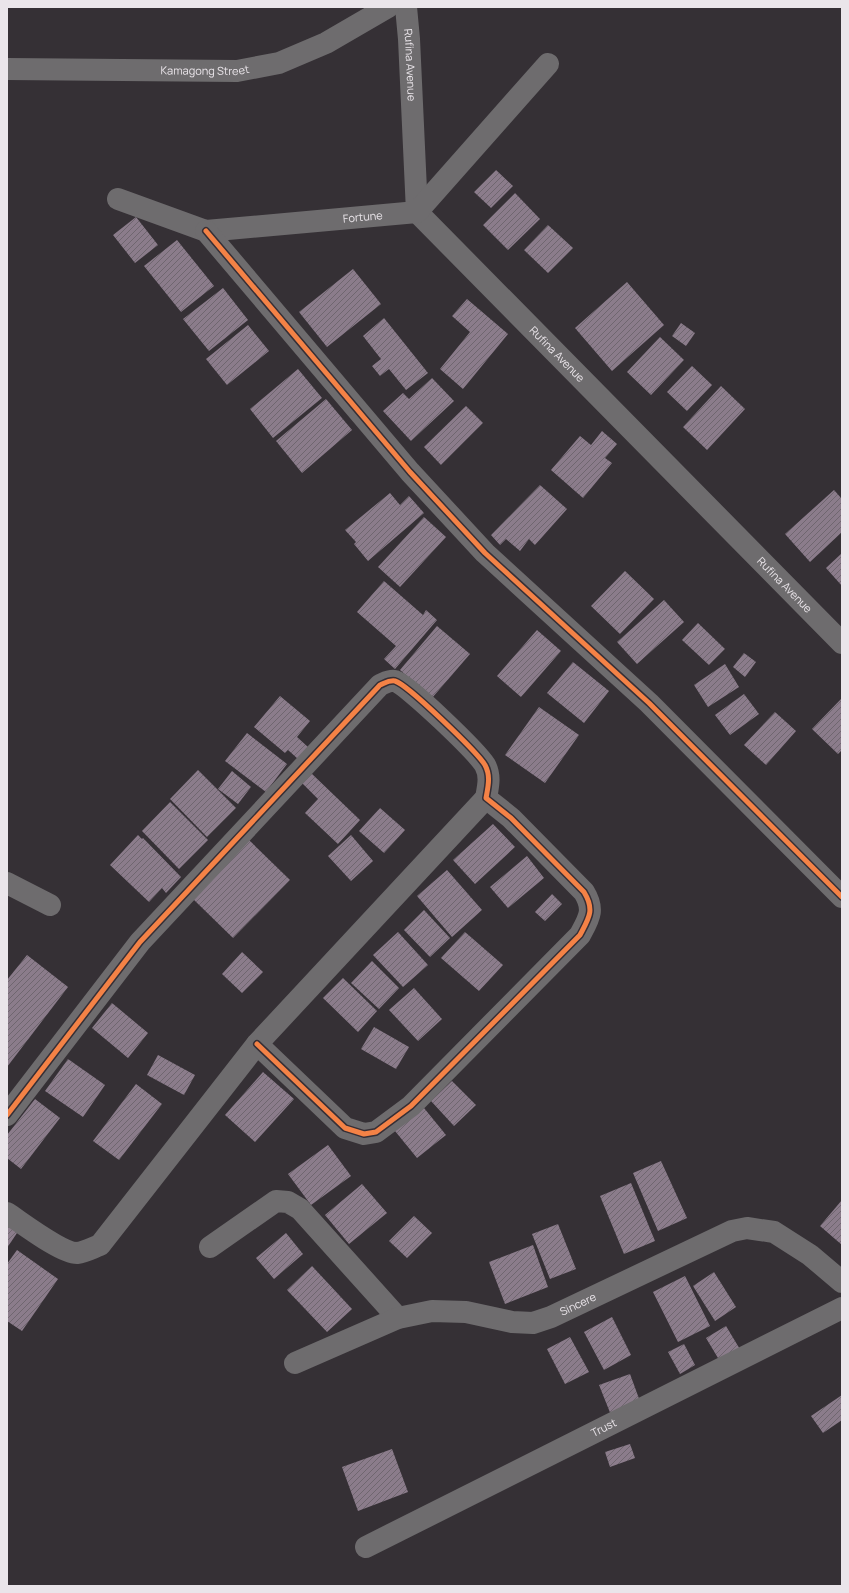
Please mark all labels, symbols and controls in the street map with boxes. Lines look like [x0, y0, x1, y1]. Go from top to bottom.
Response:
street label: Rufina Avenue [401, 28, 420, 102]
street label: Kamagong Street [161, 61, 250, 78]
street label: Fortune [342, 207, 384, 226]
street label: Rufina Avenue [527, 323, 589, 385]
street label: Rufina Avenue [754, 553, 816, 616]
street label: Sincere [557, 1288, 599, 1319]
street label: Trust [588, 1414, 619, 1440]

